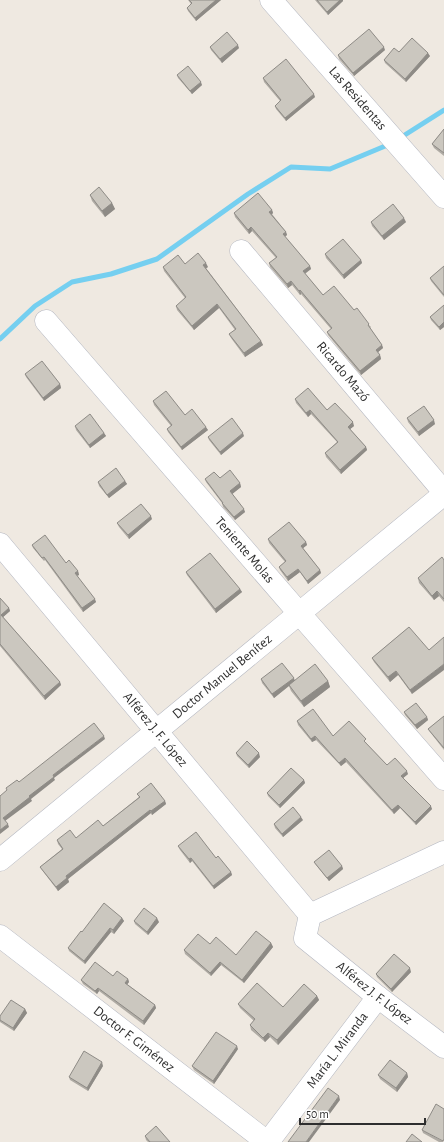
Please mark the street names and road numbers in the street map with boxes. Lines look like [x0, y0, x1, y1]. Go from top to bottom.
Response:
street label: Las Residentas [326, 64, 389, 133]
street label: Ricardo Mazó [314, 339, 372, 405]
street label: Teniente Molas [212, 514, 277, 586]
street label: Doctor Manuel Benítez [170, 632, 275, 722]
street label: Alférez J. F. López [120, 690, 190, 770]
street label: Alférez J. F. López [333, 959, 415, 1027]
street label: Doctor F. Giménez [91, 1004, 177, 1075]
street label: María L. Miranda [304, 1009, 371, 1091]

